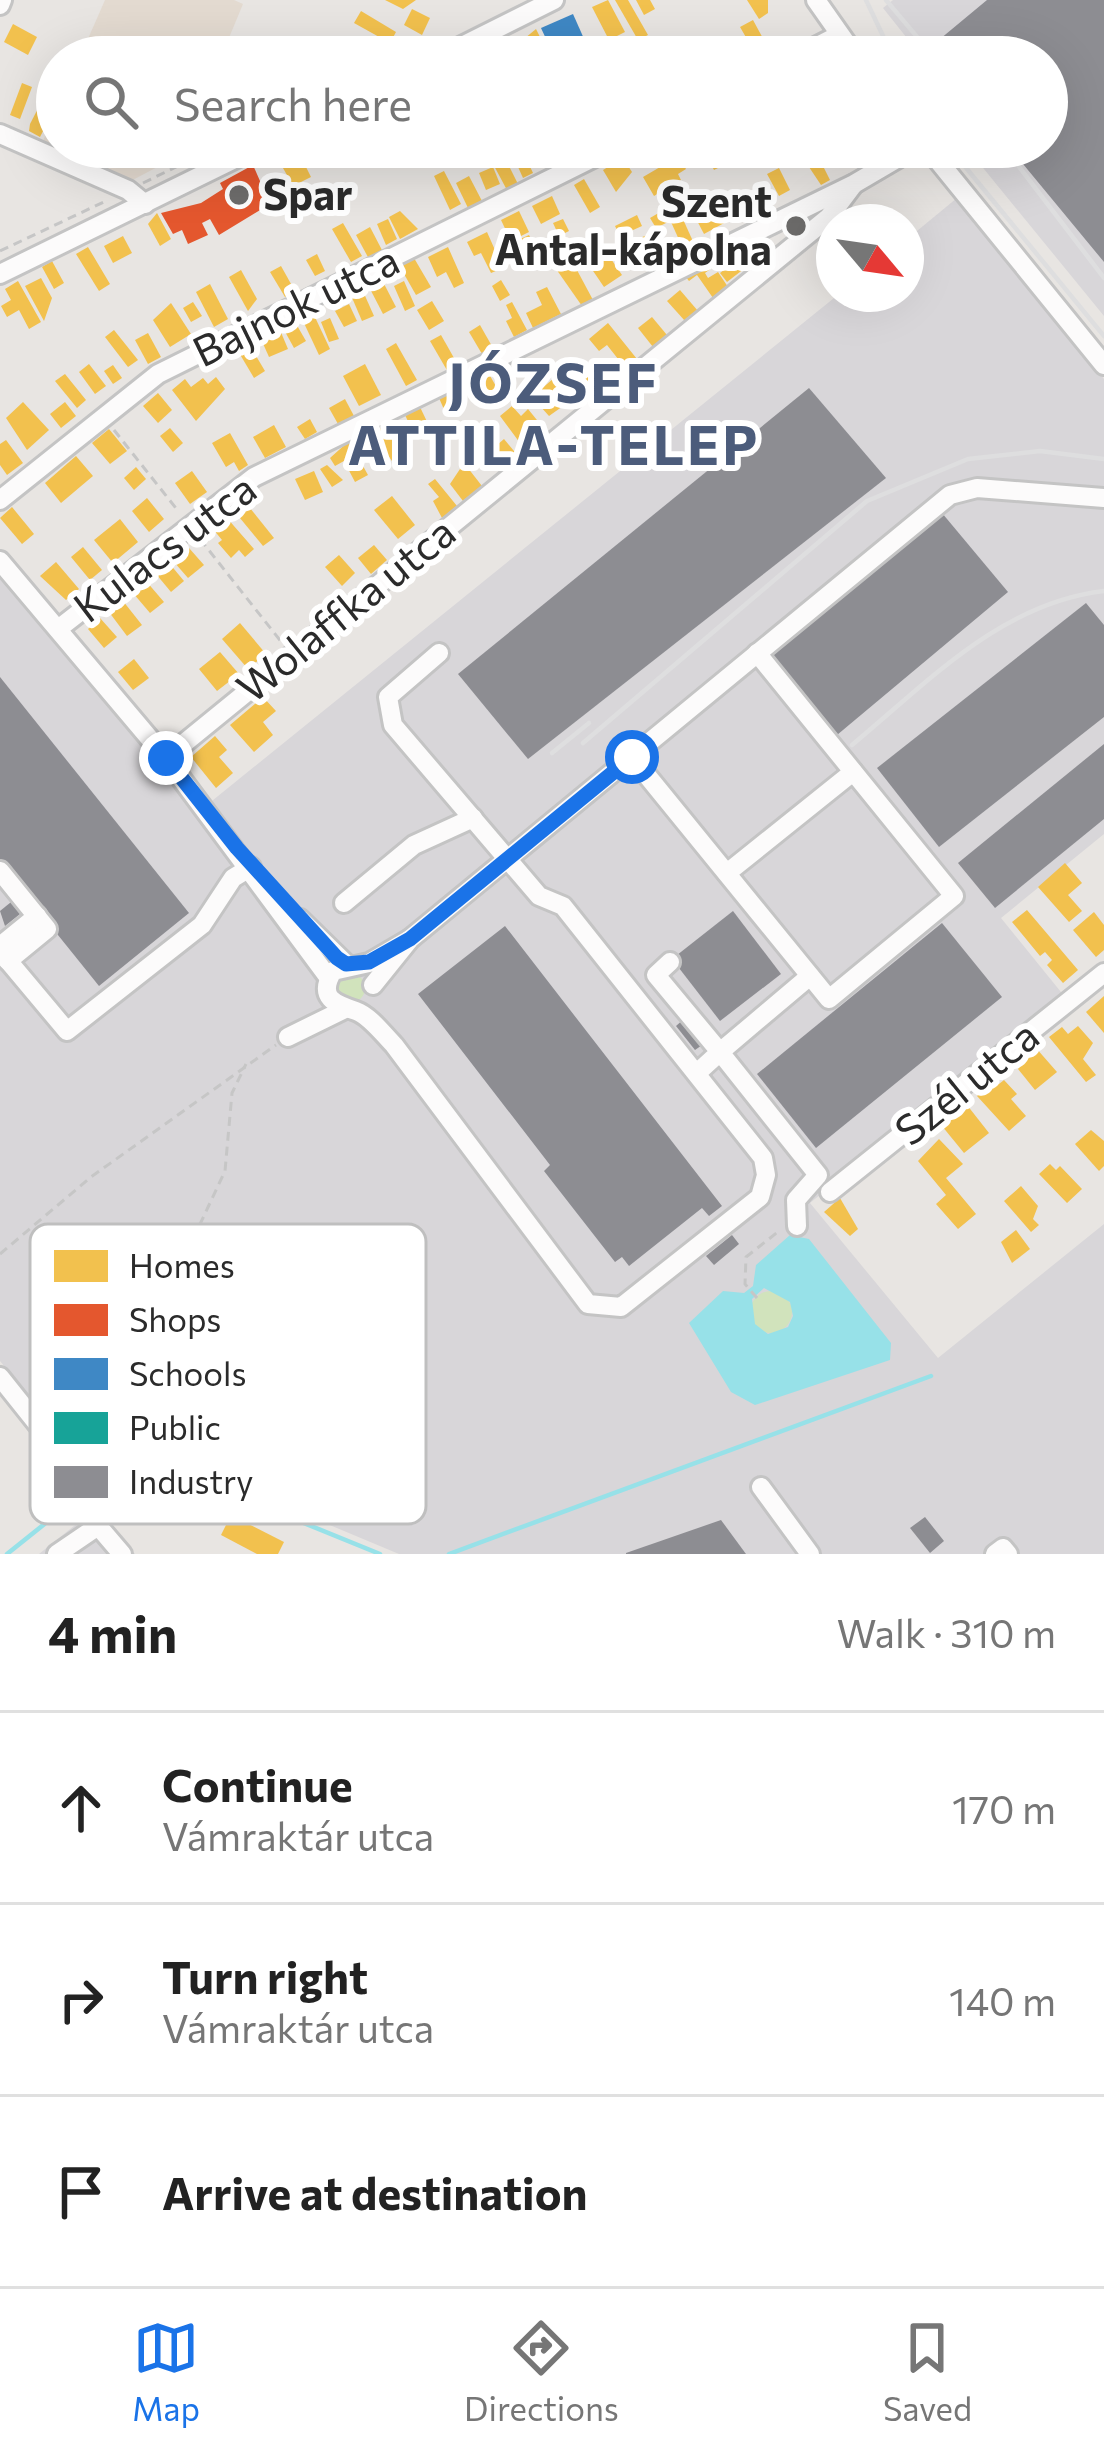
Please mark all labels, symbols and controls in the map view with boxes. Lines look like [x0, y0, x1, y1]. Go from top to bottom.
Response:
search box [36, 36, 1068, 168]
icon: search [78, 69, 144, 135]
text: Search here [174, 75, 412, 130]
place label: Spar [263, 167, 353, 219]
place label: Szent Antal-kápolna [494, 174, 772, 274]
marker: Spar [226, 182, 252, 208]
north arrow [816, 204, 924, 312]
marker: Szent Antal-kápolna [783, 213, 809, 239]
street label: Bajnok utca [184, 232, 407, 376]
district label: JÓZSEF ATTILA-TELEP [348, 348, 760, 476]
street label: Kulacs utca [62, 461, 265, 632]
street label: Wolaffka utca [225, 505, 464, 712]
route start [605, 730, 659, 784]
route end [139, 731, 193, 785]
street label: Szél utca [884, 1008, 1048, 1155]
legend [30, 1224, 426, 1524]
text: Homes [129, 1244, 235, 1285]
text: Shops [129, 1298, 221, 1339]
text: Schools [129, 1352, 246, 1393]
text: Public [129, 1406, 221, 1447]
text: Industry [129, 1460, 253, 1501]
text: 4 min [48, 1601, 177, 1664]
text: Walk · 310 m [837, 1608, 1056, 1656]
text: Continue [162, 1756, 353, 1811]
icon: ahead [48, 1775, 114, 1841]
text: 170 m [952, 1784, 1056, 1832]
text: Vámraktár utca [162, 1811, 434, 1859]
text: Turn right [162, 1948, 368, 2003]
icon: right [48, 1967, 114, 2033]
text: 140 m [949, 1976, 1056, 2024]
text: Vámraktár utca [162, 2003, 434, 2051]
icon: arrive [48, 2159, 114, 2225]
text: Arrive at destination [162, 2164, 588, 2219]
tab: Map [132, 2315, 200, 2428]
tab: Directions [464, 2315, 619, 2428]
tab: Saved [883, 2315, 972, 2428]

